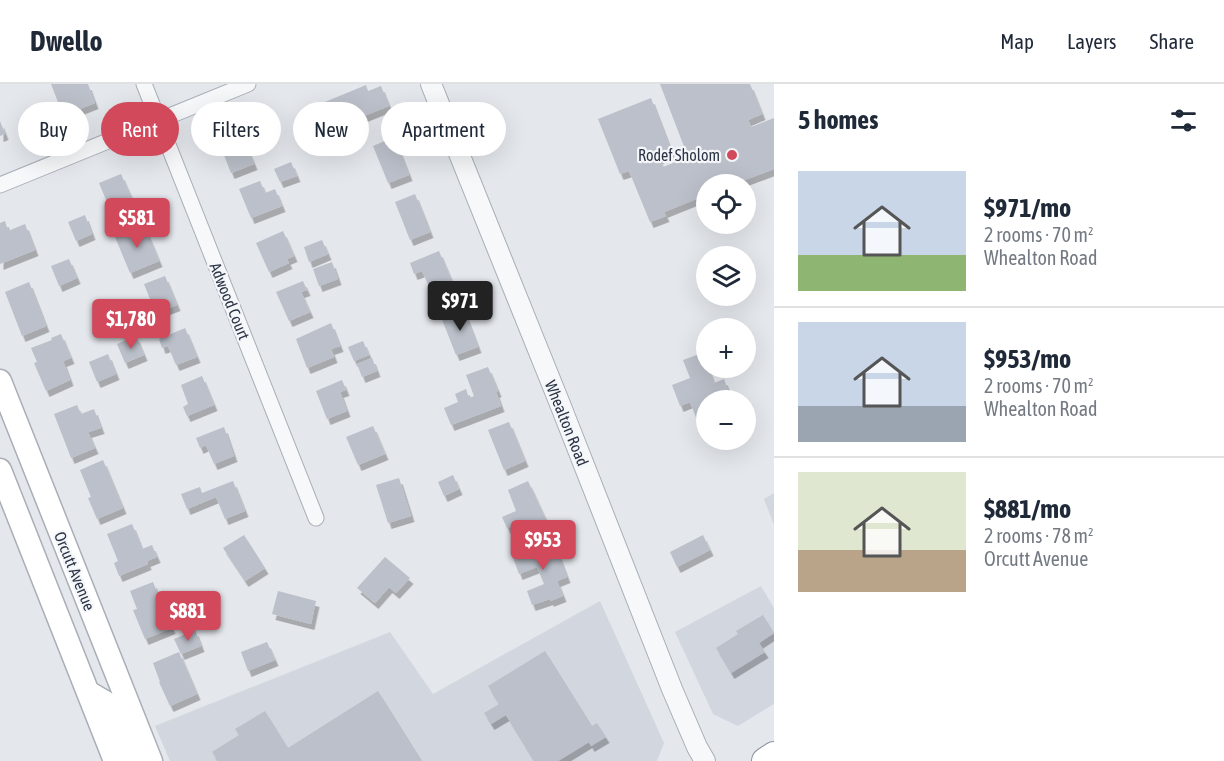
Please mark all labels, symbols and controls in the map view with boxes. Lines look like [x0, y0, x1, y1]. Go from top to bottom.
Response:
text: Dwello [30, 25, 103, 57]
text: Map [1000, 29, 1034, 53]
text: Layers [1067, 29, 1117, 53]
text: Share [1150, 29, 1194, 53]
chip: Buy [18, 102, 89, 156]
chip: Rent [101, 102, 179, 156]
chip: Filters [191, 102, 281, 156]
chip: New [293, 102, 369, 156]
chip: Apartment [381, 102, 506, 156]
icon: filters [1167, 104, 1200, 137]
text: 5 homes [798, 105, 878, 135]
place label: Rodef Sholom [638, 146, 720, 164]
marker: Rodef Sholom [725, 148, 739, 162]
map controls [696, 174, 756, 450]
button: locate [696, 174, 756, 234]
text: $971/mo [984, 193, 1071, 223]
icon: home [846, 195, 918, 267]
pin: $581 [101, 198, 173, 249]
text: $581 [119, 206, 155, 229]
text: 2 rooms · 70 m² [984, 223, 1094, 246]
button: layers [696, 246, 756, 306]
text: Whealton Road [984, 246, 1097, 269]
street label: Adwood Court [206, 260, 254, 342]
pin: $971 [424, 281, 496, 332]
text: $971 [442, 289, 478, 312]
pin: $1,780 [82, 299, 180, 350]
text: $1,780 [106, 307, 156, 330]
button: + [696, 318, 756, 378]
text: $953/mo [984, 344, 1071, 374]
icon: home [846, 346, 918, 418]
text: 2 rooms · 70 m² [984, 374, 1094, 397]
street label: Whealton Road [542, 378, 592, 468]
button: − [696, 390, 756, 450]
text: Whealton Road [984, 397, 1097, 420]
text: $881/mo [984, 494, 1071, 524]
icon: home [846, 496, 918, 568]
pin: $953 [507, 520, 579, 571]
text: 2 rooms · 78 m² [984, 524, 1094, 547]
text: $953 [525, 528, 561, 551]
street label: Orcutt Avenue [51, 529, 99, 613]
text: Orcutt Avenue [984, 547, 1088, 570]
pin: $881 [152, 591, 224, 642]
text: $881 [170, 599, 206, 622]

